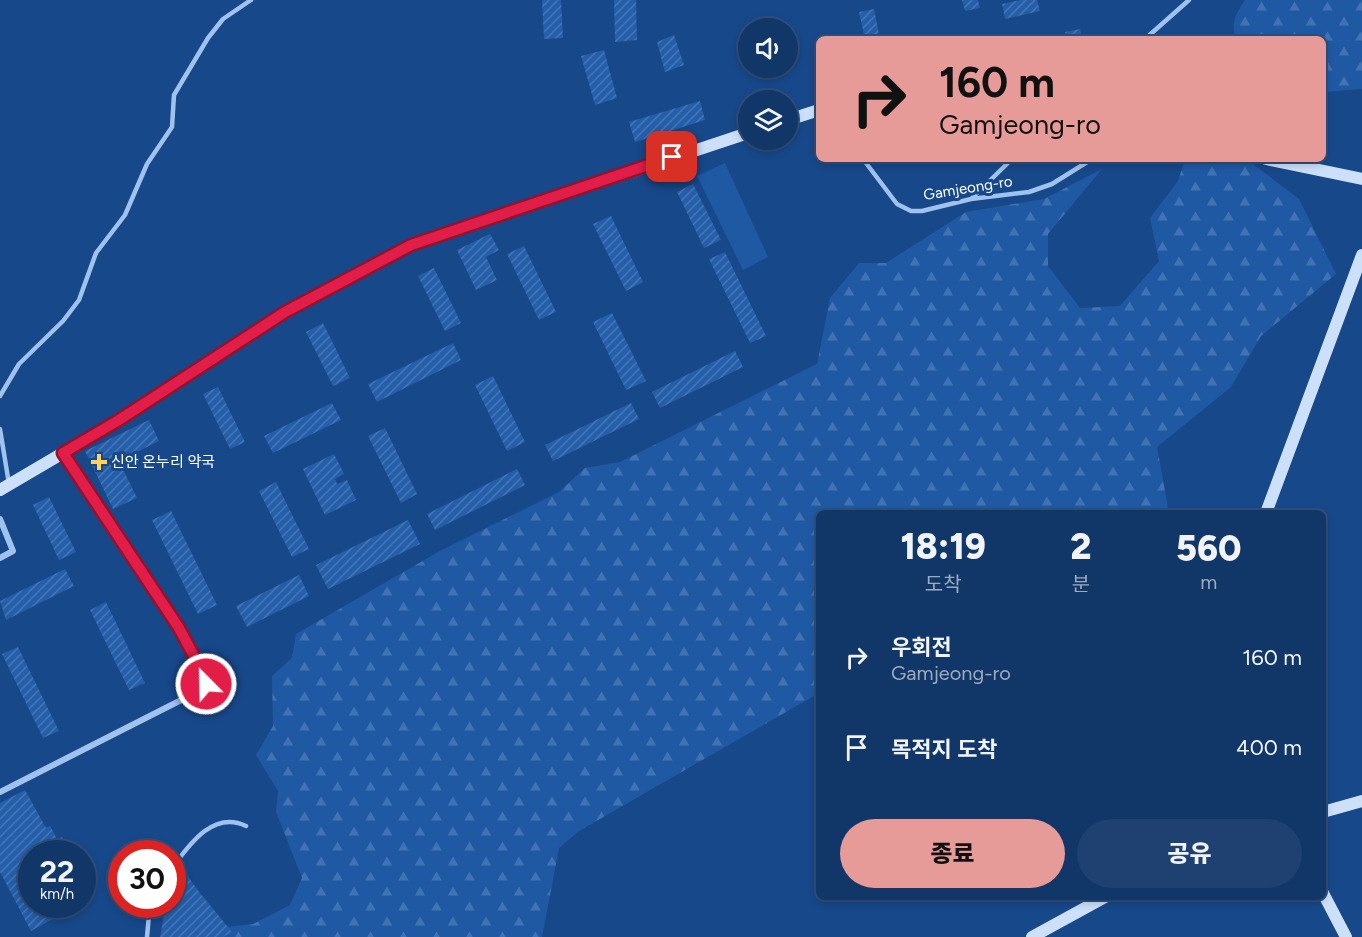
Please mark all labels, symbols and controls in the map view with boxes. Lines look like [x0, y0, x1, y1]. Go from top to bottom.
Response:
map controls [738, 18, 798, 150]
button: sound [738, 18, 798, 78]
text: 160 m [939, 57, 1055, 108]
icon: right [840, 60, 918, 138]
button: layers [738, 90, 798, 150]
text: Gamjeong-ro [939, 108, 1101, 141]
pin [646, 131, 697, 182]
icon: arrive [655, 140, 688, 173]
street label: Gamjeong-ro [922, 172, 1014, 204]
place label: 신안 온누리 약국 [111, 453, 215, 471]
marker: 신안 온누리 약국 [92, 455, 106, 469]
text: 18:19 [900, 525, 986, 568]
text: 2 [1070, 525, 1091, 568]
text: 560 [1176, 527, 1242, 570]
text: m [1200, 570, 1217, 594]
text: 도착 [925, 572, 962, 596]
text: 분 [1072, 572, 1090, 596]
text: 우회전 [891, 634, 952, 661]
icon: right [840, 641, 873, 674]
text: 160 m [1242, 644, 1302, 671]
position arrow [174, 652, 238, 716]
text: Gamjeong-ro [891, 661, 1011, 685]
icon: arrive [840, 731, 873, 764]
text: 400 m [1236, 734, 1302, 761]
text: 목적지 도착 [891, 736, 997, 763]
button: 종료 [840, 819, 1065, 888]
button: 공유 [1077, 819, 1302, 888]
speed limit sign: 30 [108, 840, 186, 918]
text: 22 [40, 853, 74, 890]
text: km/h [40, 885, 74, 903]

